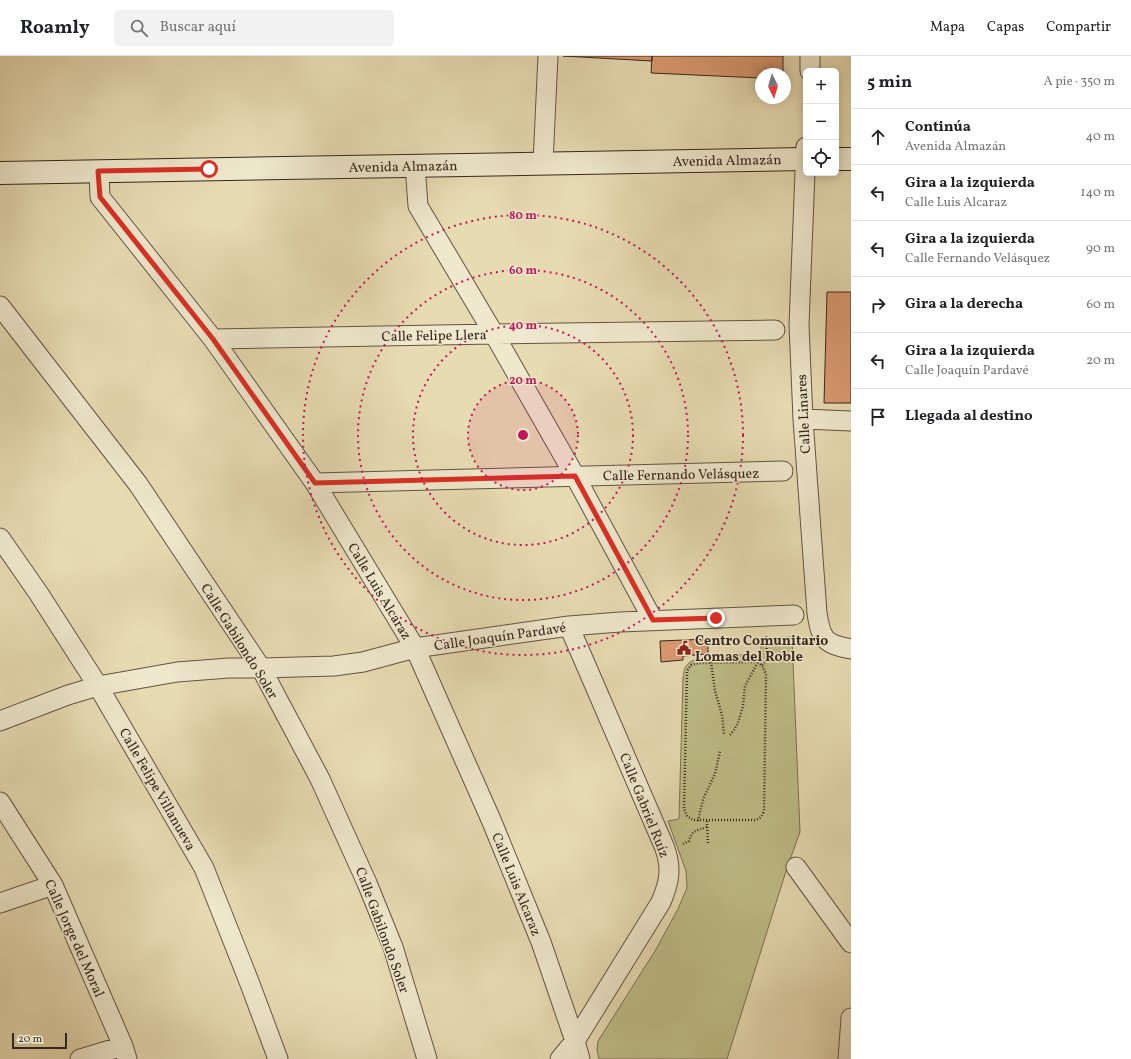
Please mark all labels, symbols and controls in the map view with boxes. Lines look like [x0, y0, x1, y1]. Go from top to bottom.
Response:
search box [114, 10, 394, 46]
text: Roamly [20, 15, 90, 41]
icon: search [128, 17, 150, 39]
text: Buscar aquí [160, 17, 236, 38]
text: Mapa [930, 18, 965, 37]
text: Capas [987, 18, 1024, 37]
text: Compartir [1046, 18, 1111, 37]
north arrow [755, 68, 791, 104]
map controls [803, 68, 839, 176]
button: + [803, 68, 839, 104]
text: 5 min [867, 71, 912, 94]
text: A pie · 350 m [1043, 73, 1115, 91]
button: − [803, 104, 839, 140]
text: Continúa [905, 117, 971, 138]
icon: ahead [867, 126, 889, 148]
text: 40 m [1086, 128, 1115, 146]
text: Avenida Almazán [905, 138, 1006, 156]
button: locate [803, 140, 839, 176]
street label: Avenida Almazán [672, 151, 782, 172]
street label: Avenida Almazán [348, 157, 458, 178]
route start [200, 160, 218, 178]
text: Gira a la izquierda [905, 173, 1035, 194]
icon: left [867, 182, 889, 204]
text: 140 m [1081, 184, 1115, 202]
text: Calle Luis Alcaraz [905, 194, 1007, 212]
text: 80 m [509, 208, 537, 224]
text: Gira a la izquierda [905, 229, 1035, 250]
icon: left [867, 238, 889, 260]
text: 90 m [1086, 240, 1115, 258]
text: Calle Fernando Velásquez [905, 250, 1050, 268]
text: 60 m [509, 263, 537, 279]
icon: right [867, 294, 889, 316]
text: Gira a la derecha [905, 294, 1023, 315]
text: 60 m [1087, 296, 1115, 314]
text: 40 m [509, 318, 538, 334]
street label: Calle Felipe Llera [381, 326, 487, 347]
text: Gira a la izquierda [905, 341, 1035, 362]
icon: left [867, 350, 889, 372]
text: 20 m [1086, 352, 1115, 370]
text: Calle Joaquín Pardavé [905, 362, 1029, 380]
text: 20 m [509, 373, 537, 389]
street label: Calle Linares [793, 374, 816, 454]
icon: arrive [867, 406, 889, 428]
text: Llegada al destino [905, 406, 1033, 427]
centre of rings [516, 428, 530, 442]
street label: Calle Fernando Velásquez [603, 465, 759, 486]
street label: Calle Luis Alcaraz [342, 540, 415, 644]
street label: Calle Gabilondo Soler [195, 580, 282, 703]
route end [707, 609, 725, 627]
street label: Calle Joaquín Pardavé [433, 619, 568, 656]
place label: Centro Comunitario Lomas del Roble [695, 632, 828, 667]
public building icon: Centro Comunitario Lomas del Roble [676, 640, 692, 656]
street label: Calle Felipe Villanueva [114, 725, 200, 855]
street label: Calle Gabriel Ruíz [614, 750, 673, 861]
street label: Calle Luis Alcaraz [486, 830, 545, 939]
street label: Calle Gabilondo Soler [350, 865, 413, 996]
street label: Calle Jorge del Moral [39, 877, 108, 1001]
scale bar [12, 1031, 67, 1050]
text: 20 m [18, 1032, 42, 1047]

